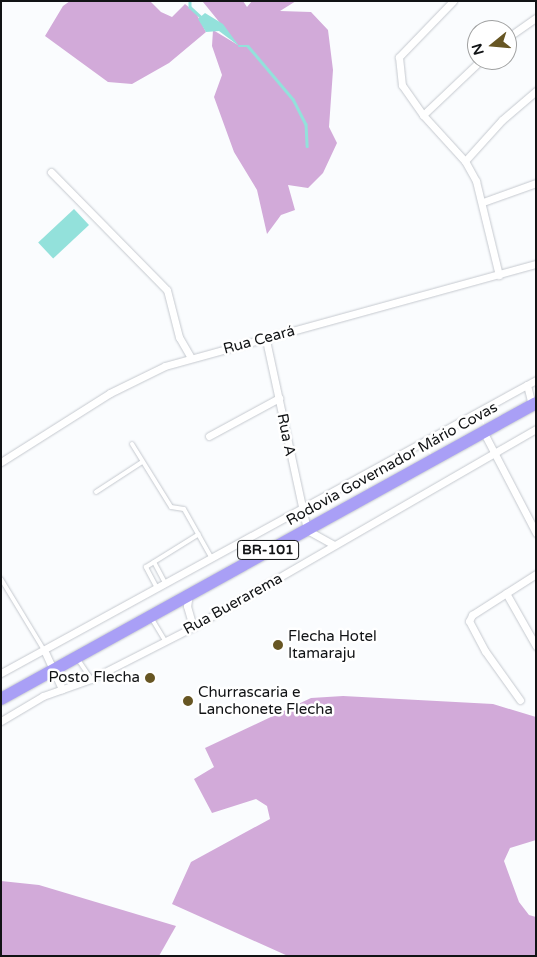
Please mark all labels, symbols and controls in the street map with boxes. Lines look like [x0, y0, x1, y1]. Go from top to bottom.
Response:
north arrow [467, 20, 517, 70]
text: N [468, 41, 488, 57]
street label: Rua Ceará [221, 322, 297, 358]
street label: Rodovia Governador Mário Covas [283, 398, 501, 530]
street label: Rua A [273, 412, 299, 458]
road number: BR-101 [237, 538, 299, 562]
street label: Rua Buerarema [180, 569, 286, 639]
place label: Flecha Hotel Itamaraju [288, 627, 377, 662]
marker: Flecha Hotel Itamaraju [272, 639, 284, 651]
place label: Posto Flecha [48, 669, 140, 687]
marker: Posto Flecha [144, 672, 156, 684]
place label: Churrascaria e Lanchonete Flecha [198, 683, 333, 718]
marker: Churrascaria e Lanchonete Flecha [182, 695, 194, 707]

